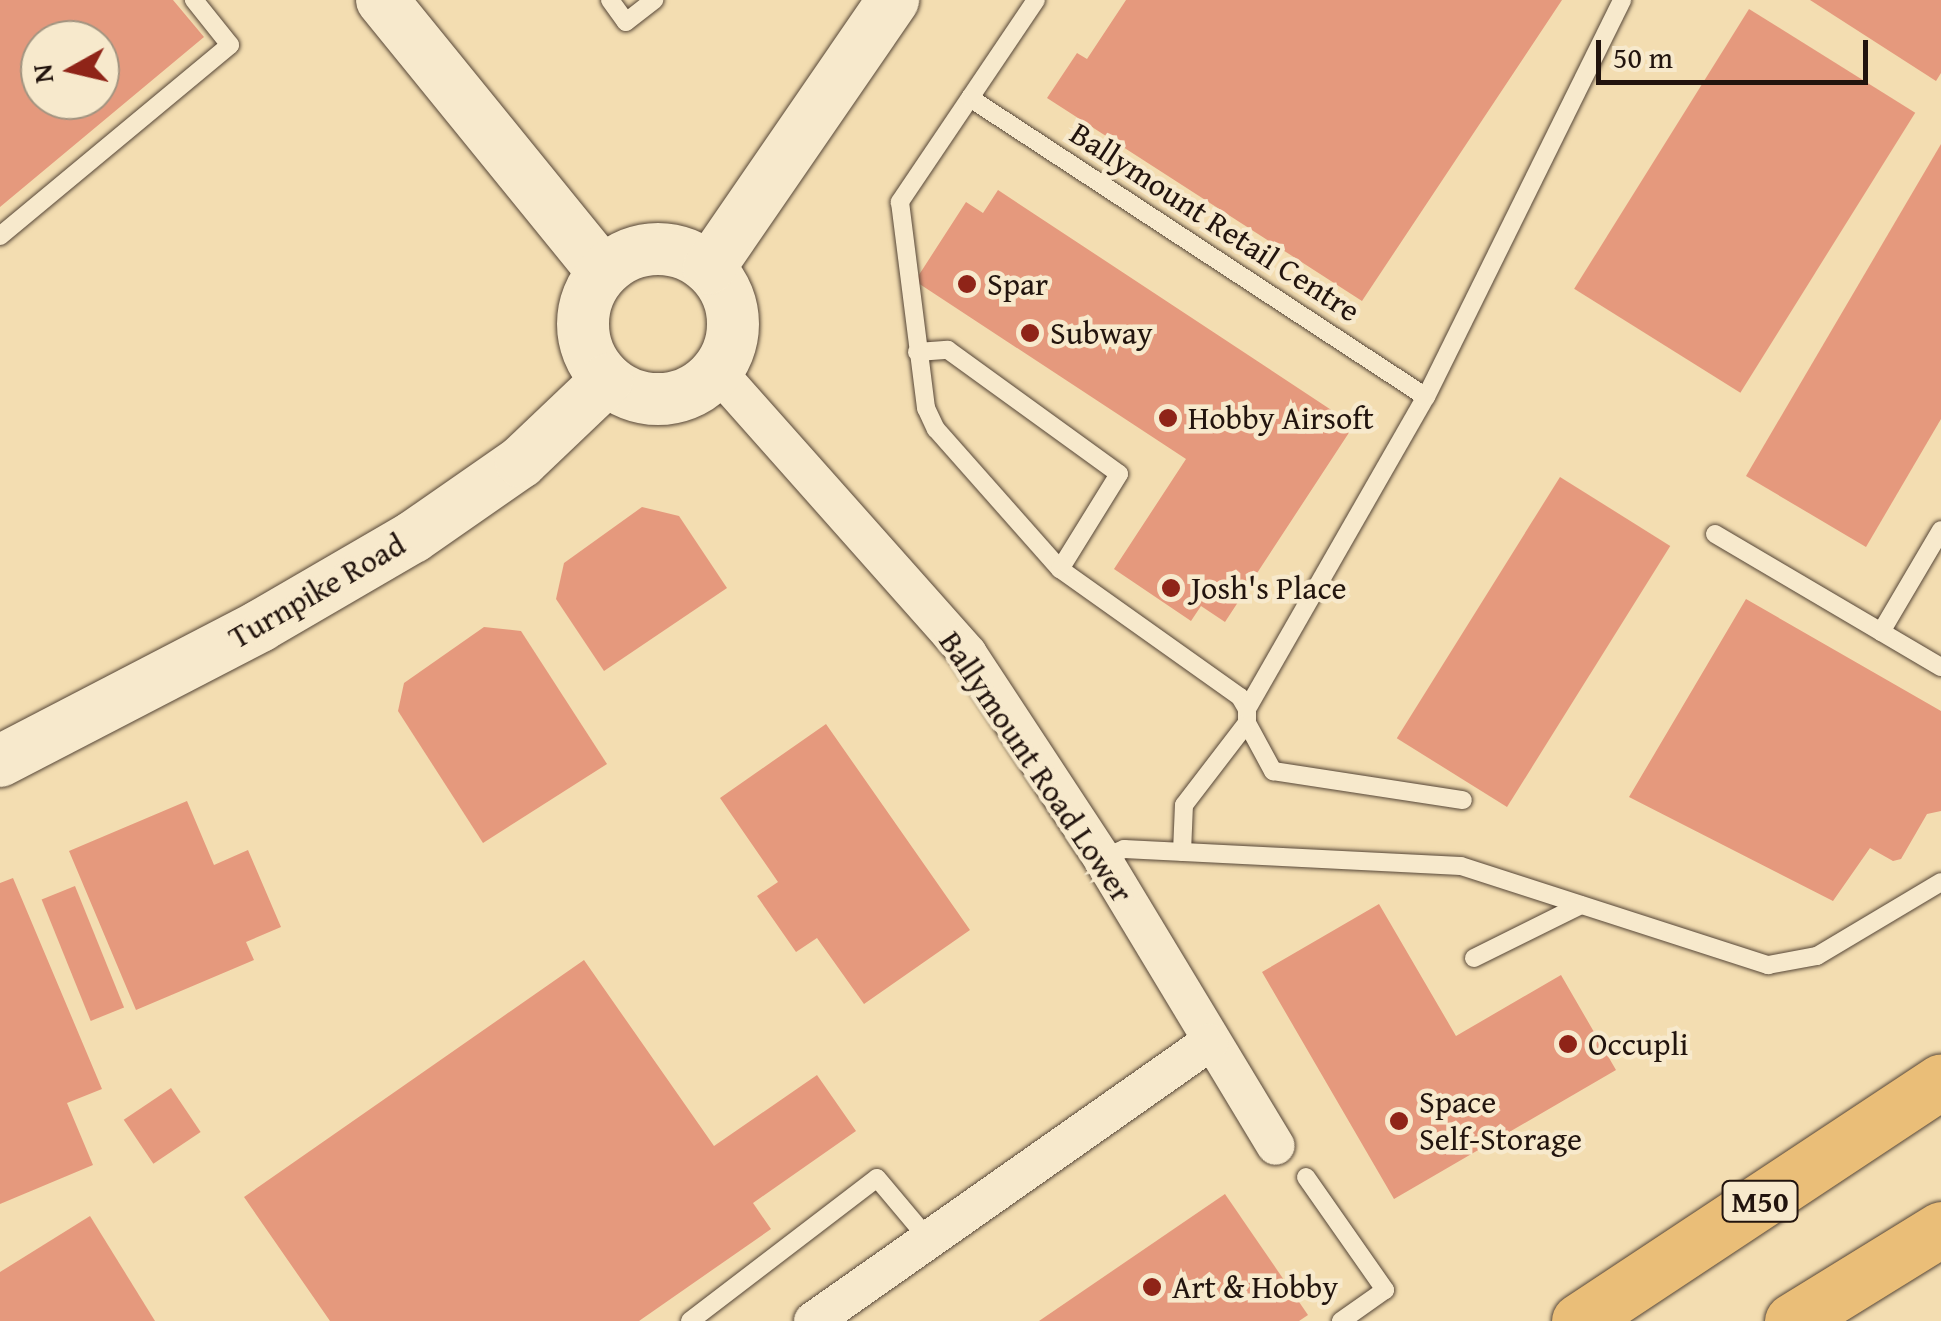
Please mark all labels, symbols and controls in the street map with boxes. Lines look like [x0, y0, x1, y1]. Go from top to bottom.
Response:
north arrow [20, 20, 120, 120]
scale bar [1601, 20, 1874, 82]
text: 50 m [1613, 35, 1673, 79]
text: N [20, 62, 63, 86]
street label: Ballymount Retail Centre [1063, 114, 1367, 330]
place label: Spar [987, 265, 1048, 303]
marker: Spar [956, 273, 978, 295]
place label: Subway [1050, 314, 1153, 352]
marker: Subway [1019, 322, 1041, 344]
place label: Hobby Airsoft [1188, 399, 1374, 437]
marker: Hobby Airsoft [1157, 407, 1179, 429]
street label: Turnpike Road [222, 525, 412, 657]
place label: Josh's Place [1191, 569, 1347, 607]
marker: Josh's Place [1160, 577, 1182, 599]
street label: Ballymount Road Lower [931, 624, 1141, 910]
place label: Occupli [1588, 1025, 1688, 1063]
marker: Occupli [1557, 1033, 1579, 1055]
place label: Space Self-Storage [1419, 1084, 1582, 1159]
marker: Space Self-Storage [1388, 1110, 1410, 1132]
road number: M50 [1720, 1176, 1800, 1226]
place label: Art & Hobby [1172, 1268, 1338, 1306]
marker: Art & Hobby [1141, 1276, 1163, 1298]

